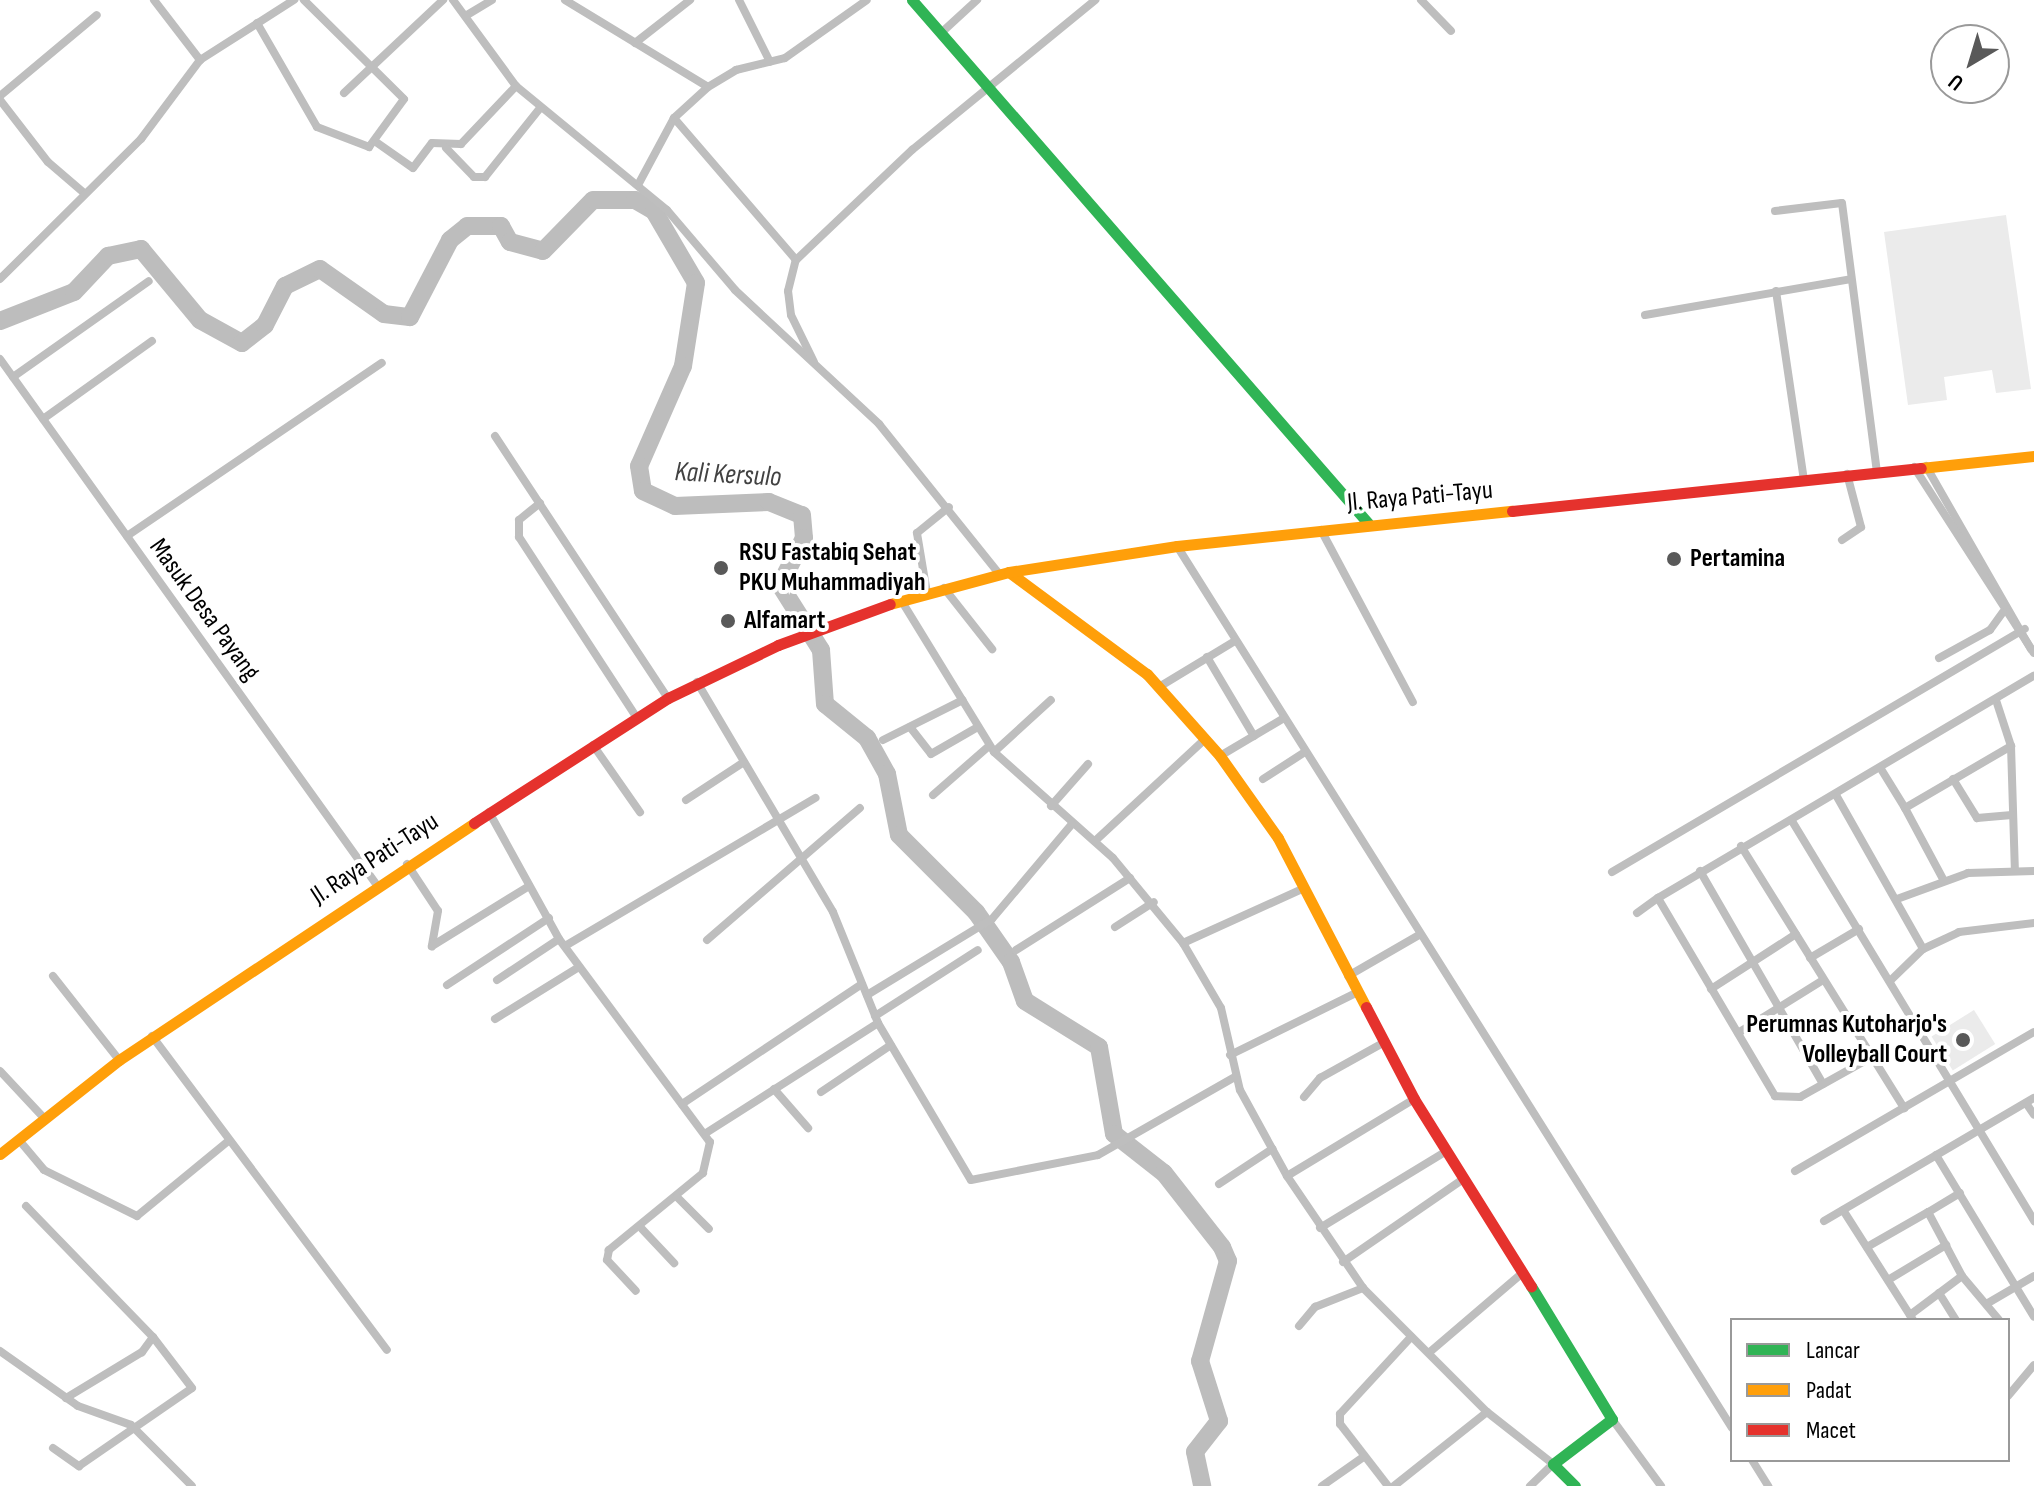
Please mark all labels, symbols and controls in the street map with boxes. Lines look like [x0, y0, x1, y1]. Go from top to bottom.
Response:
north arrow [1930, 24, 2010, 104]
text: U [1943, 68, 1969, 96]
water label: Kali Kersulo [674, 455, 782, 495]
street label: Jl. Raya Pati-Tayu [1346, 475, 1494, 519]
street label: Masuk Desa Payang [142, 533, 266, 687]
place label: RSU Fastabiq Sehat PKU Muhammadiyah [739, 537, 925, 598]
place label: Pertamina [1690, 543, 1785, 575]
marker: Pertamina [1665, 550, 1683, 568]
marker: RSU Fastabiq Sehat PKU Muhammadiyah [710, 557, 732, 579]
place label: Alfamart [744, 605, 825, 637]
marker: Alfamart [719, 612, 737, 630]
street label: Jl. Raya Pati-Tayu [305, 806, 445, 912]
place label: Perumnas Kutoharjo's Volleyball Court [1746, 1009, 1947, 1070]
marker: Perumnas Kutoharjo's Volleyball Court [1954, 1031, 1972, 1049]
legend [1730, 1318, 2010, 1462]
text: Lancar [1806, 1336, 1860, 1365]
text: Padat [1806, 1376, 1852, 1405]
text: Macet [1806, 1416, 1856, 1445]

